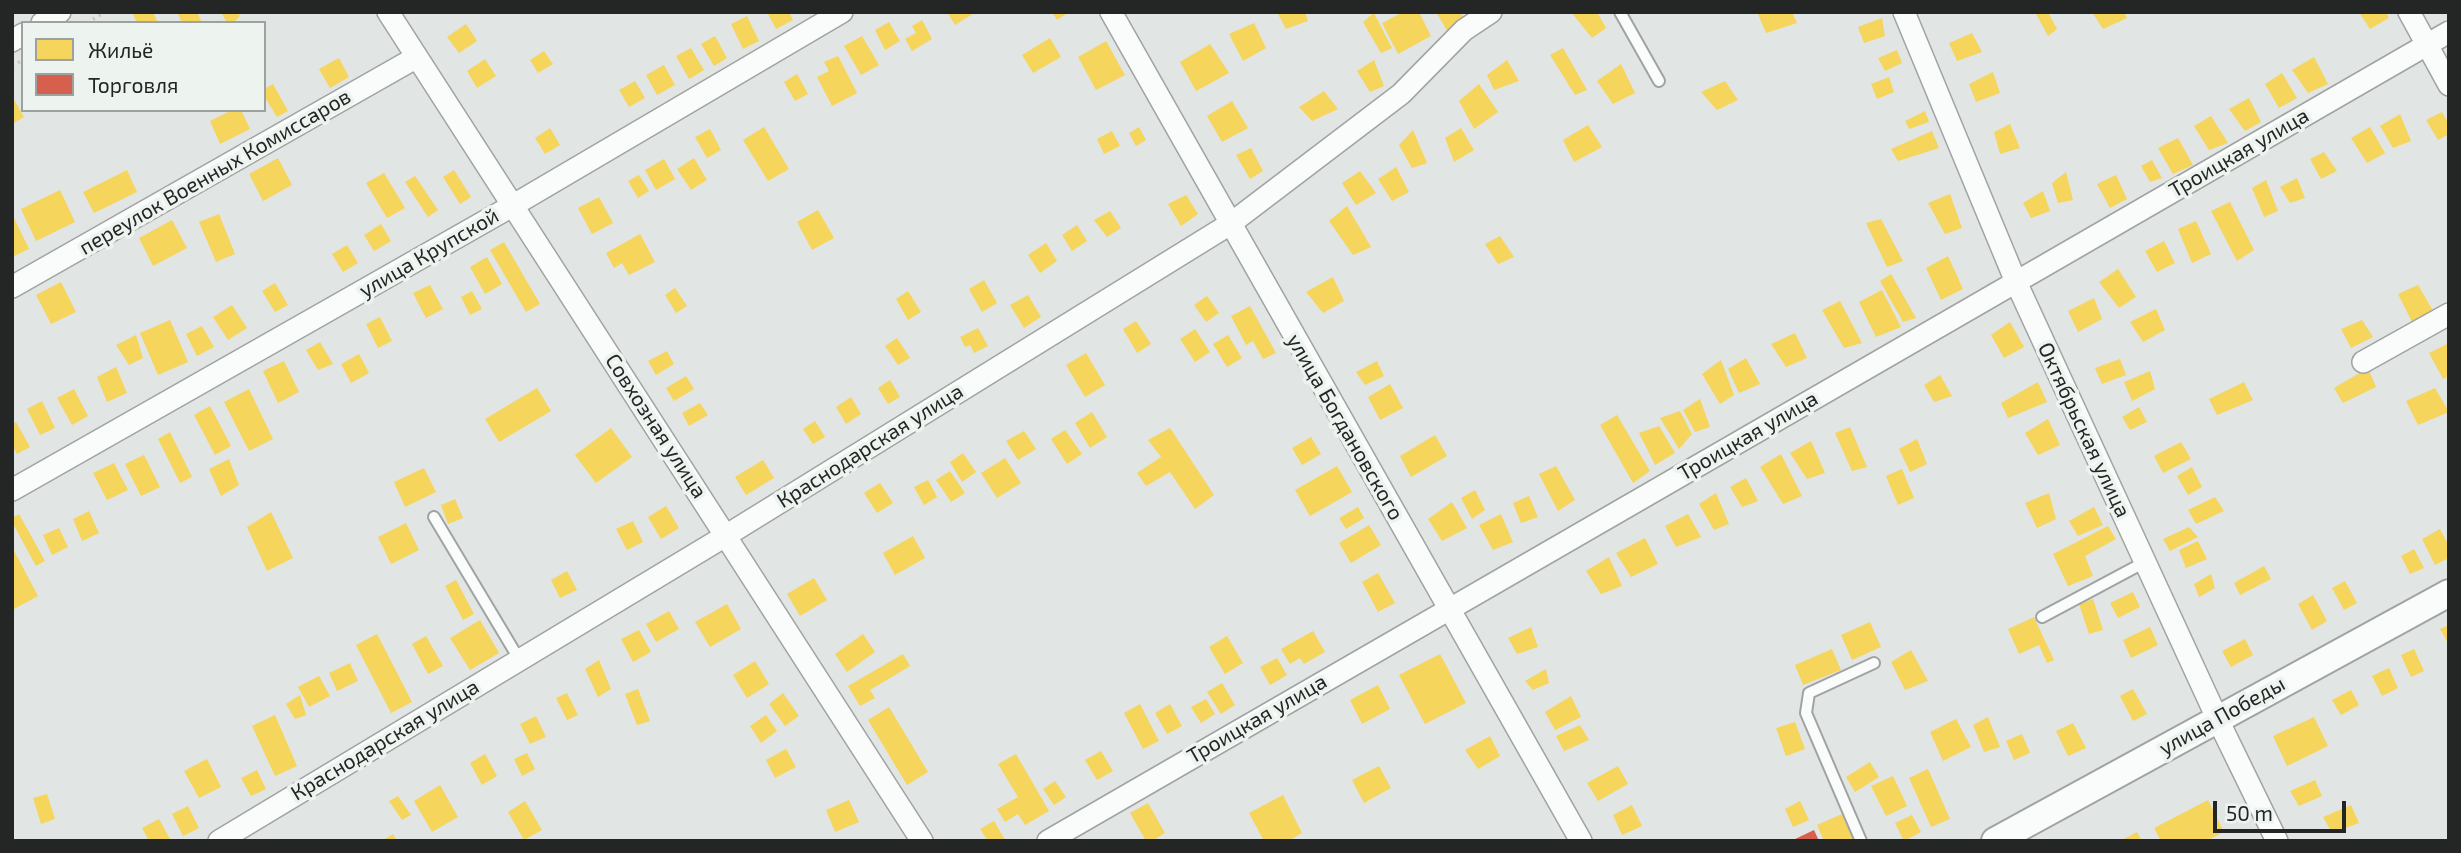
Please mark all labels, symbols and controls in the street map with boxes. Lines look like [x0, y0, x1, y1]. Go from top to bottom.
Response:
legend [21, 21, 266, 112]
text: Жильё [88, 37, 153, 62]
text: Торговля [88, 72, 178, 97]
street label: переулок Военных Комиссаров [75, 84, 355, 260]
street label: Троицкая улица [2165, 103, 2313, 203]
street label: улица Крупской [355, 203, 503, 303]
street label: улица Богдановского [1281, 329, 1409, 525]
street label: Октябрьская улица [2032, 339, 2136, 521]
street label: Совхозная улица [600, 349, 712, 503]
street label: Краснодарская улица [772, 378, 968, 514]
street label: Троицкая улица [1674, 386, 1822, 486]
street label: Троицкая улица [1183, 669, 1331, 769]
street label: улица Победы [2155, 671, 2289, 761]
street label: Краснодарская улица [286, 674, 484, 806]
scale bar [2216, 786, 2349, 830]
text: 50 m [2226, 800, 2273, 825]

